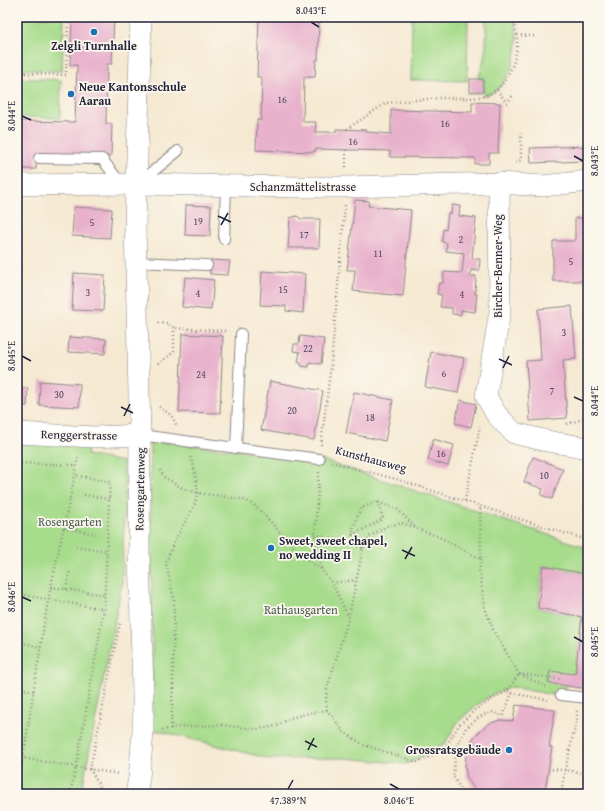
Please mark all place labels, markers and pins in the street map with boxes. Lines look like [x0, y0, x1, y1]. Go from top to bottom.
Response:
marker: Zelgli Turnhalle [89, 27, 99, 37]
place label: Zelgli Turnhalle [51, 37, 137, 54]
place label: Neue Kantonsschule Aarau [79, 78, 187, 109]
marker: Neue Kantonsschule Aarau [66, 89, 76, 99]
place label: Sweet, sweet chapel, no wedding II [279, 532, 387, 563]
marker: Sweet, sweet chapel, no wedding II [266, 543, 276, 553]
place label: Grossratsgebäude [406, 741, 501, 758]
marker: Grossratsgebäude [504, 745, 514, 755]

